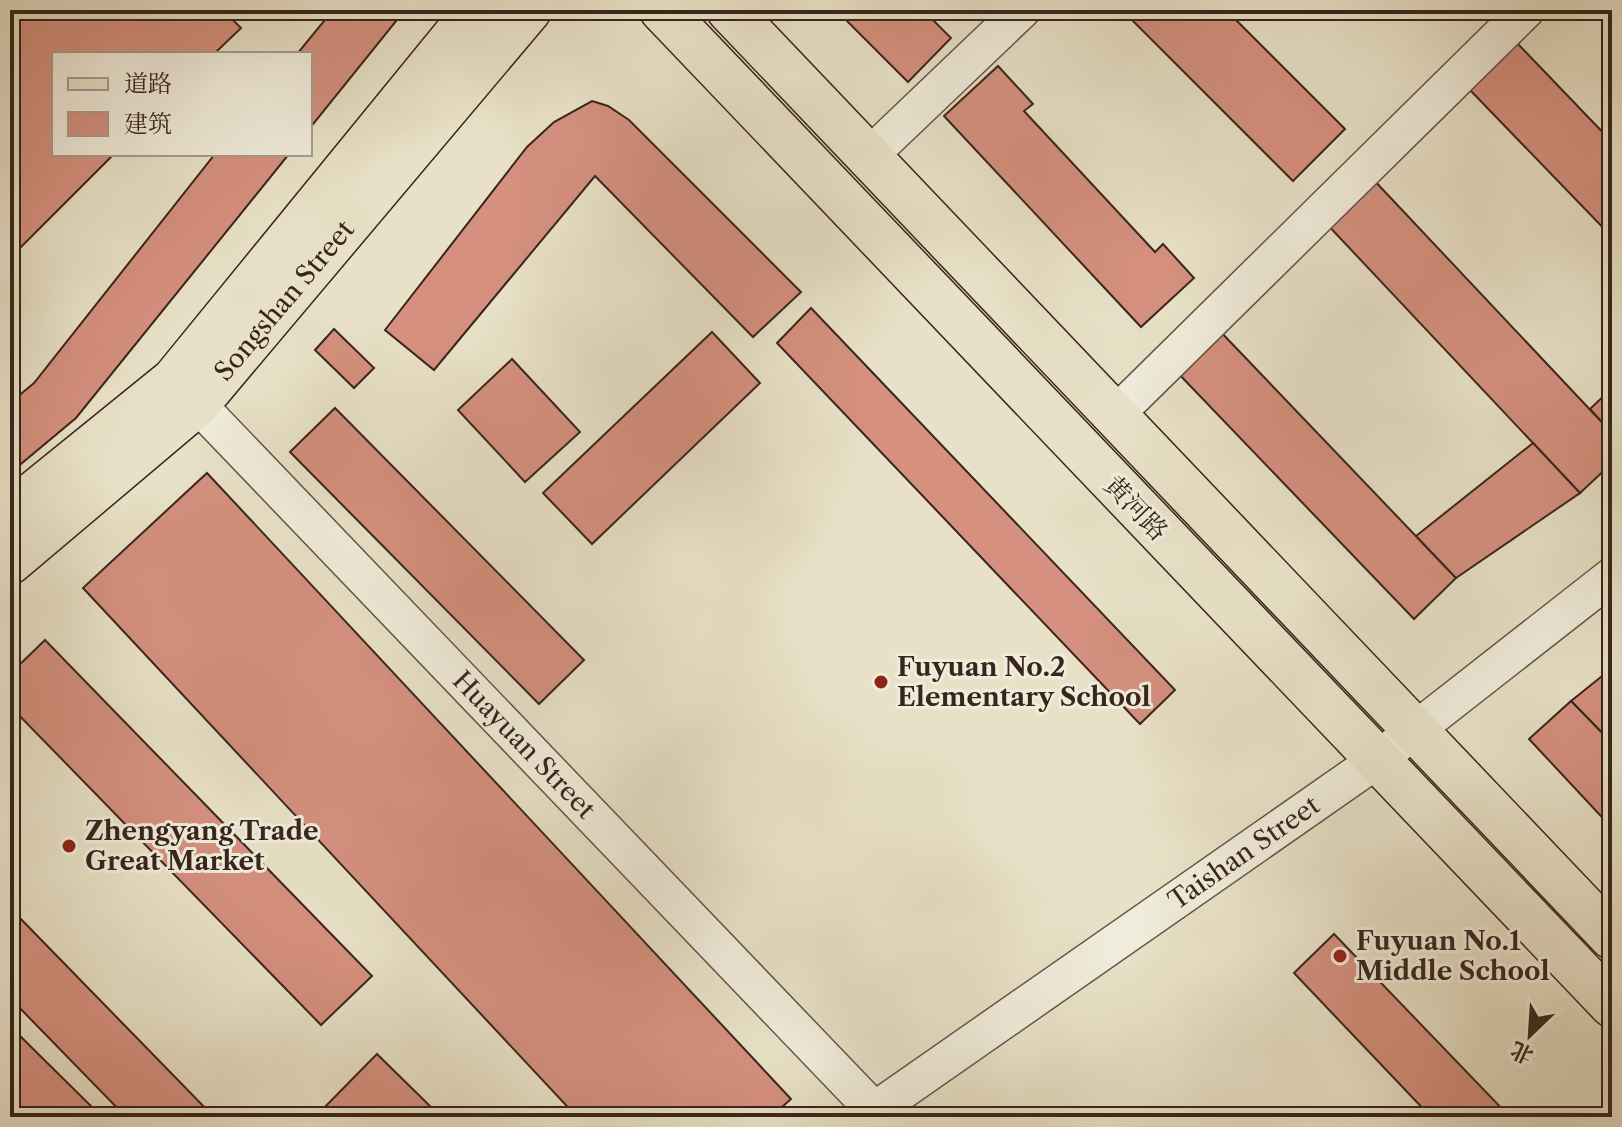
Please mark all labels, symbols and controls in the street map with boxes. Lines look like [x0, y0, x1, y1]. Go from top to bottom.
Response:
legend [52, 52, 312, 156]
text: 道路 [124, 69, 172, 98]
text: 建筑 [124, 109, 172, 138]
street label: Songshan Street [208, 213, 361, 387]
street label: 黄河路 [1097, 469, 1175, 547]
place label: Fuyuan No.2 Elementary School [897, 651, 1151, 713]
street label: Huayuan Street [446, 665, 603, 826]
marker: Fuyuan No.2 Elementary School [872, 673, 890, 691]
street label: Taishan Street [1162, 789, 1326, 916]
place label: Zhengyang Trade Great Market [85, 815, 319, 877]
marker: Zhengyang Trade Great Market [60, 837, 78, 855]
place label: Fuyuan No.1 Middle School [1356, 925, 1550, 987]
marker: Fuyuan No.1 Middle School [1331, 947, 1349, 965]
north arrow [1490, 995, 1570, 1075]
text: 北 [1506, 1036, 1537, 1070]

